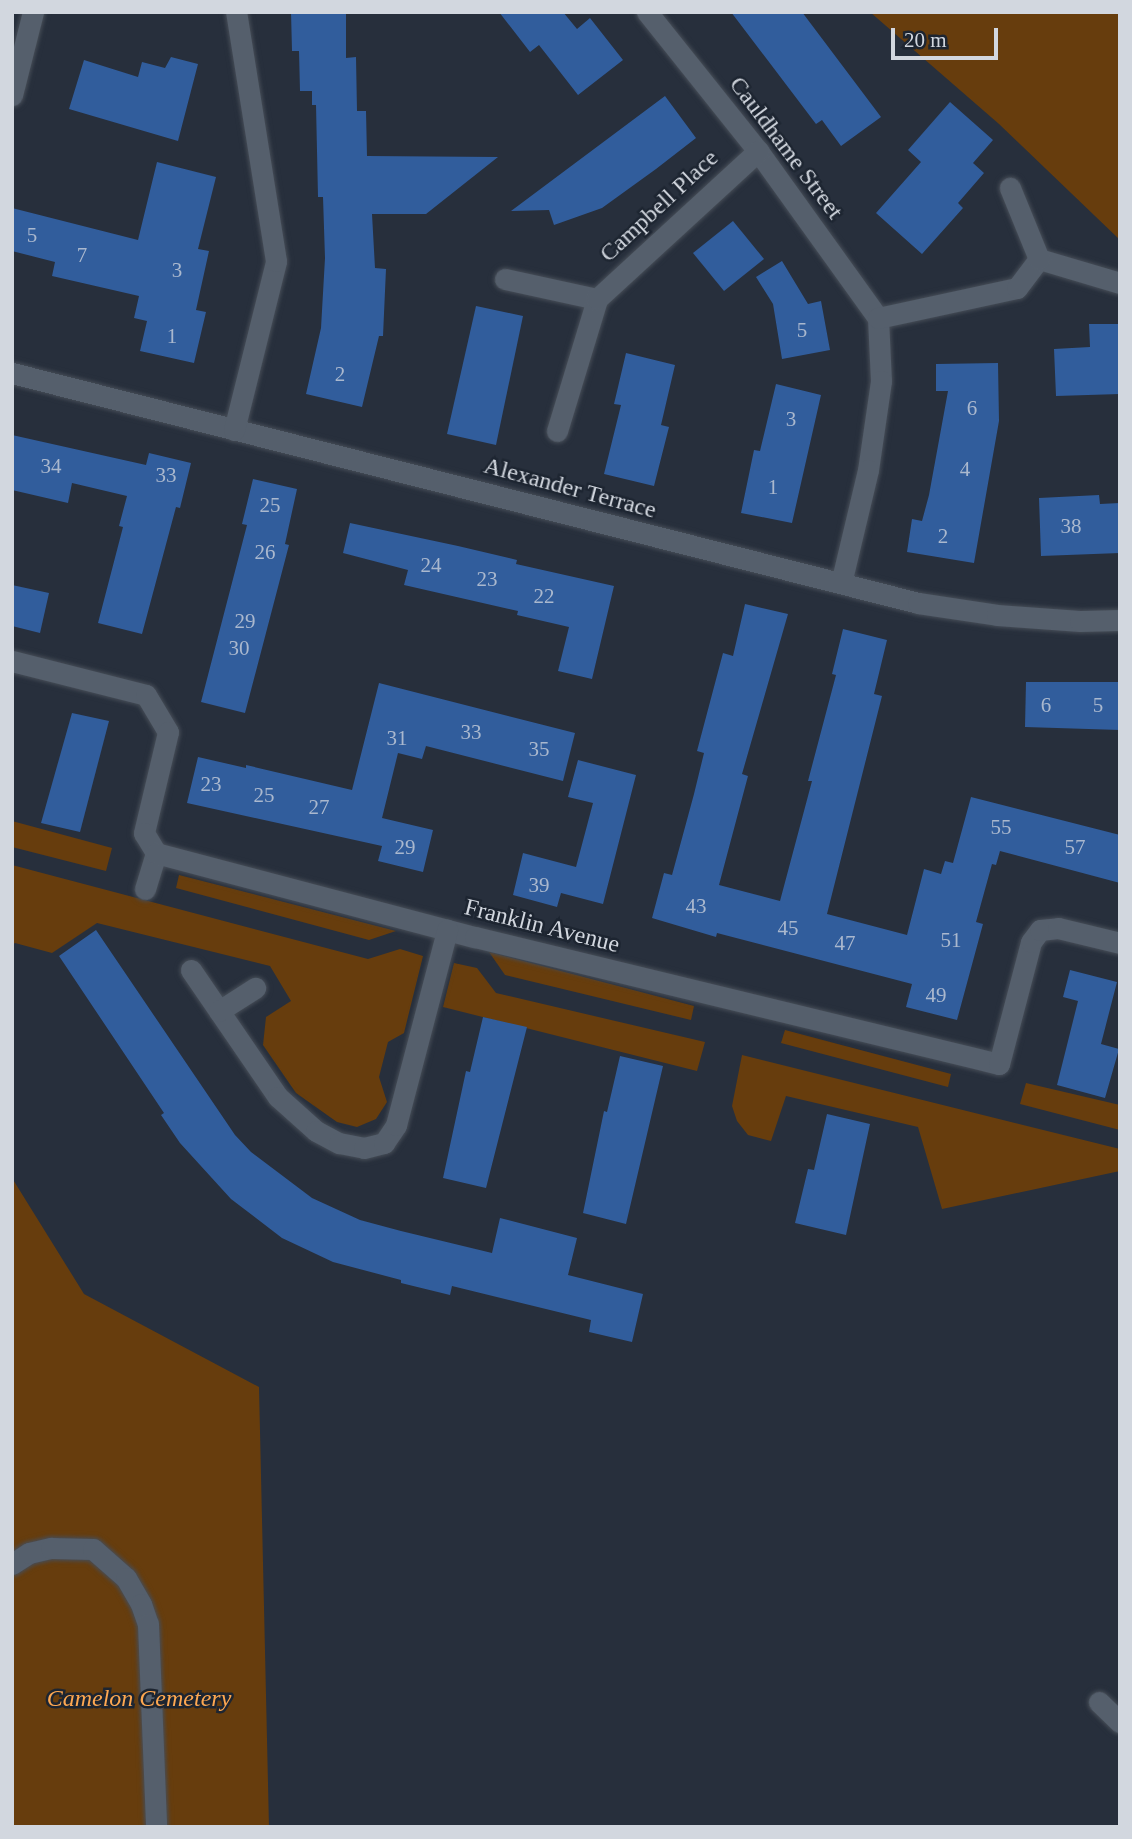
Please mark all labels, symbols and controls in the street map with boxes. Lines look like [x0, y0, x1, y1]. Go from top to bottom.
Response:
scale bar [894, 14, 1001, 58]
text: 20 m [904, 28, 947, 52]
street label: Cauldhame Street [723, 71, 849, 225]
street label: Campbell Place [594, 144, 724, 268]
house number: 5 [27, 222, 37, 248]
house number: 7 [77, 242, 87, 268]
house number: 3 [172, 257, 182, 283]
house number: 5 [797, 317, 807, 343]
house number: 1 [167, 323, 177, 349]
house number: 2 [335, 361, 345, 387]
house number: 6 [967, 395, 977, 421]
house number: 3 [786, 406, 796, 432]
street label: Alexander Terrace [481, 451, 659, 525]
house number: 34 [40, 453, 61, 479]
house number: 4 [960, 456, 970, 482]
house number: 33 [156, 462, 176, 488]
house number: 1 [768, 474, 778, 500]
house number: 25 [260, 492, 280, 518]
house number: 38 [1060, 513, 1082, 539]
house number: 2 [938, 523, 948, 549]
house number: 26 [254, 539, 276, 565]
house number: 24 [420, 552, 442, 578]
house number: 23 [476, 566, 498, 592]
house number: 22 [534, 583, 554, 609]
house number: 29 [234, 608, 256, 634]
house number: 30 [229, 635, 250, 661]
house number: 6 [1041, 692, 1051, 718]
house number: 5 [1093, 692, 1103, 718]
house number: 33 [461, 719, 482, 745]
house number: 31 [386, 725, 408, 751]
house number: 35 [528, 736, 550, 762]
house number: 23 [200, 771, 222, 797]
house number: 25 [254, 782, 274, 808]
house number: 27 [308, 794, 330, 820]
house number: 55 [990, 814, 1012, 840]
house number: 29 [394, 834, 416, 860]
house number: 57 [1064, 834, 1086, 860]
house number: 39 [528, 872, 550, 898]
street label: Franklin Avenue [461, 893, 623, 959]
house number: 43 [686, 893, 706, 919]
house number: 45 [778, 915, 798, 941]
house number: 51 [940, 927, 962, 953]
house number: 47 [834, 930, 856, 956]
house number: 49 [926, 982, 946, 1008]
park label: Camelon Cemetery [47, 1685, 231, 1713]

